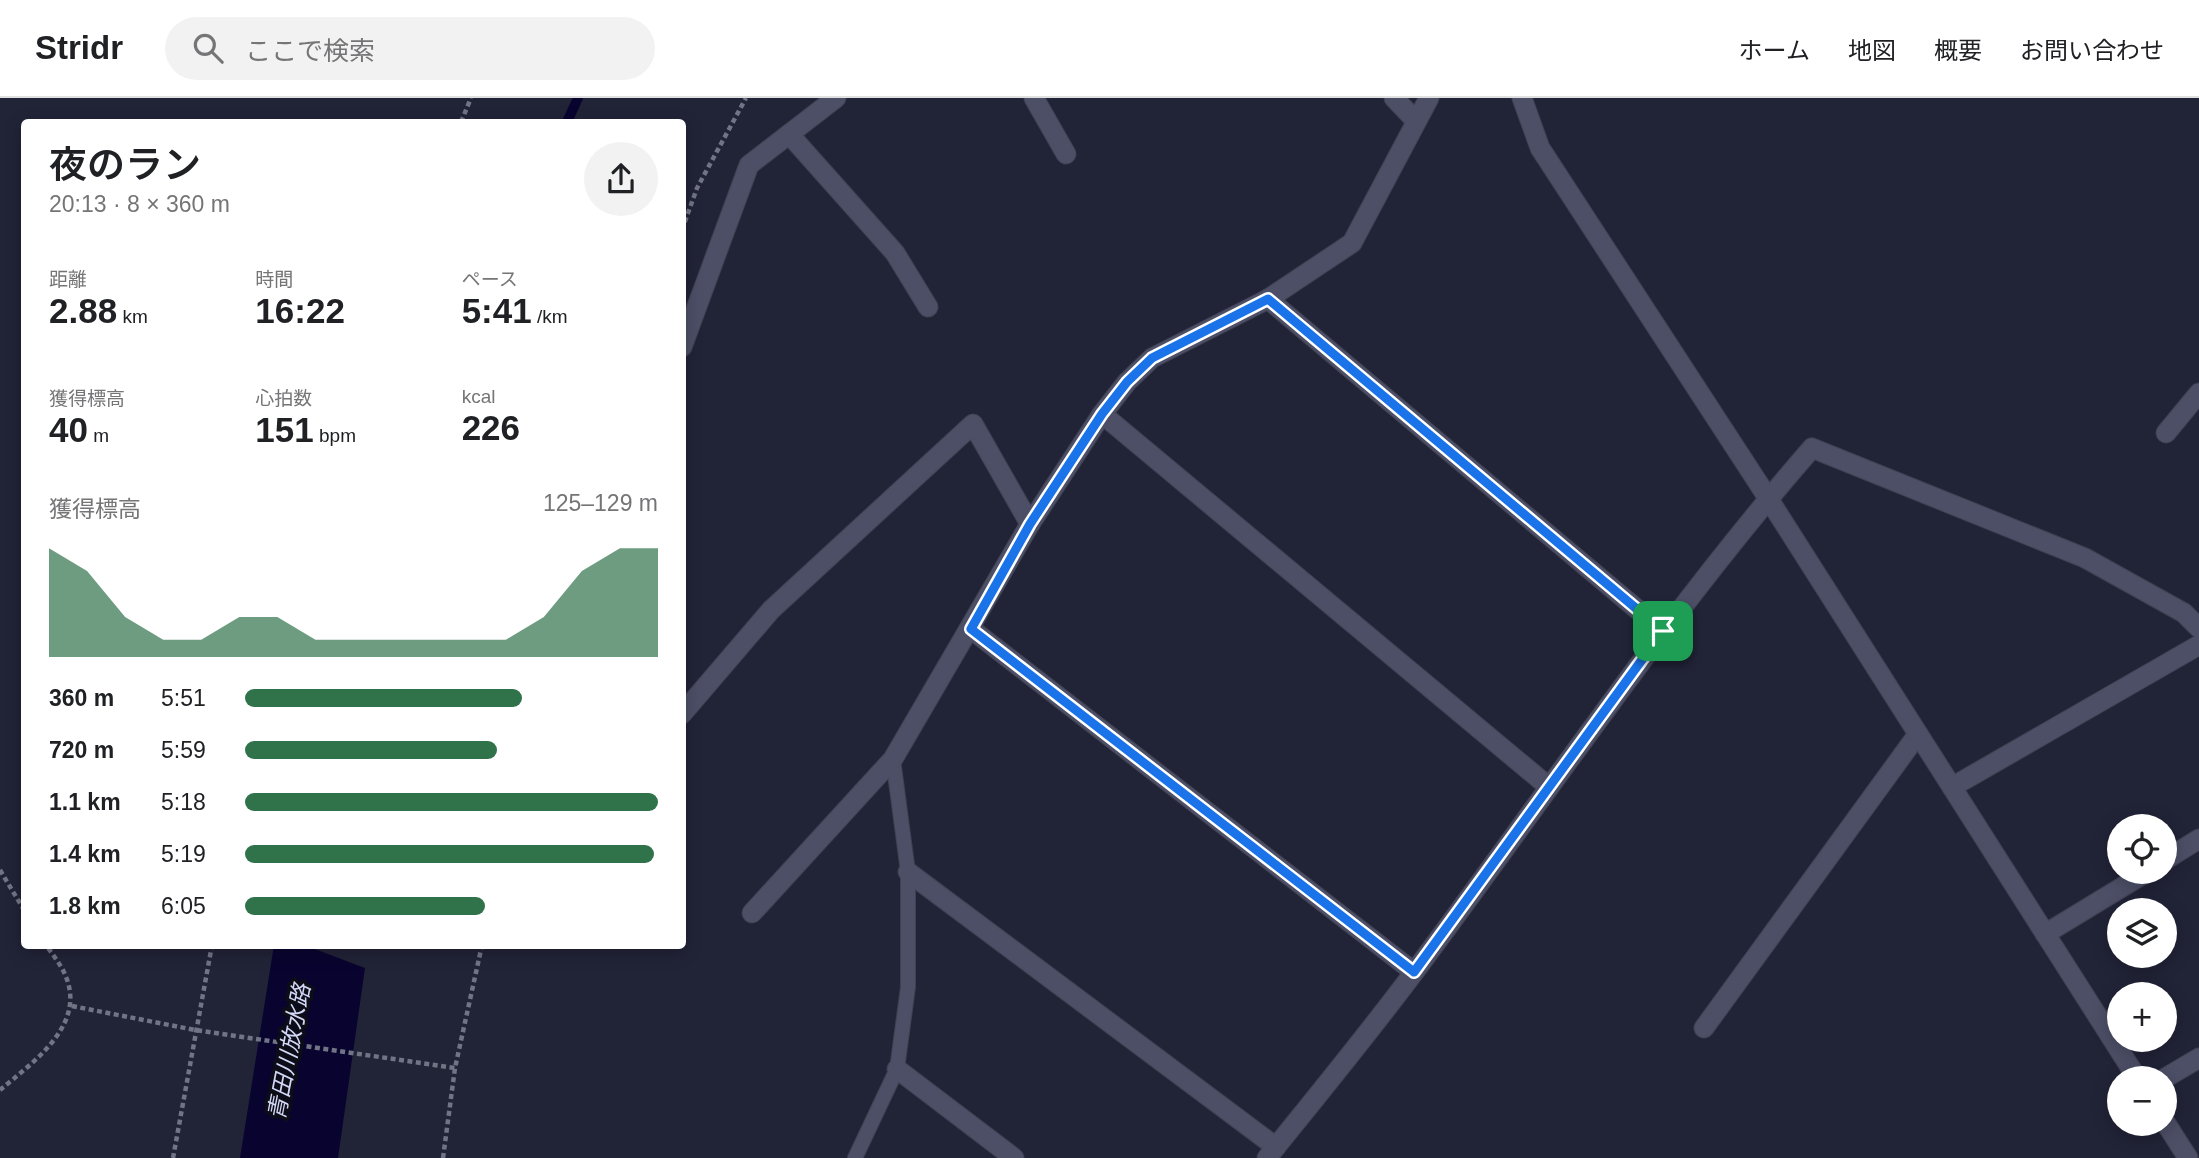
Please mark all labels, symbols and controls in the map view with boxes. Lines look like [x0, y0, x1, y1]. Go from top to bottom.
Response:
search box [165, 17, 655, 80]
text: Stridr [35, 29, 123, 66]
icon: search [189, 29, 227, 67]
text: ここで検索 [245, 36, 375, 66]
text: ホーム [1739, 37, 1810, 64]
text: 地図 [1848, 37, 1896, 64]
text: 概要 [1934, 37, 1982, 64]
text: お問い合わせ [2020, 37, 2164, 64]
button: share [584, 142, 658, 216]
text: 夜のラン [49, 144, 201, 186]
text: 20:13 · 8 × 360 m [49, 191, 230, 217]
text: 距離 [49, 269, 87, 290]
text: 時間 [255, 269, 293, 290]
text: ペース [462, 269, 518, 290]
text: 2.88 [49, 291, 117, 330]
text: 16:22 [255, 291, 345, 330]
text: 5:41 [462, 291, 532, 330]
text: km [117, 306, 148, 327]
text: /km [532, 306, 568, 327]
text: kcal [462, 386, 495, 407]
text: 獲得標高 [49, 388, 125, 409]
text: 心拍数 [255, 388, 312, 409]
text: 226 [462, 408, 520, 447]
text: 40 [49, 410, 88, 449]
text: 151 [255, 410, 314, 449]
text: m [88, 425, 109, 446]
text: bpm [314, 425, 356, 446]
text: 125–129 m [543, 490, 658, 516]
text: 獲得標高 [49, 496, 141, 522]
pin [1633, 601, 1693, 661]
icon: arrive [1644, 612, 1682, 650]
text: 360 m [49, 685, 114, 711]
text: 5:51 [161, 685, 206, 711]
text: 720 m [49, 737, 114, 763]
text: 5:59 [161, 737, 206, 763]
text: 1.1 km [49, 789, 121, 815]
text: 5:18 [161, 789, 206, 815]
map controls [2107, 814, 2177, 1136]
button: locate [2107, 814, 2177, 884]
text: 1.4 km [49, 841, 121, 867]
text: 5:19 [161, 841, 206, 867]
text: 1.8 km [49, 893, 121, 919]
text: 6:05 [161, 893, 206, 919]
button: layers [2107, 898, 2177, 968]
water label: 青田川放水路 [263, 980, 315, 1122]
button: + [2107, 982, 2177, 1052]
button: − [2107, 1066, 2177, 1136]

